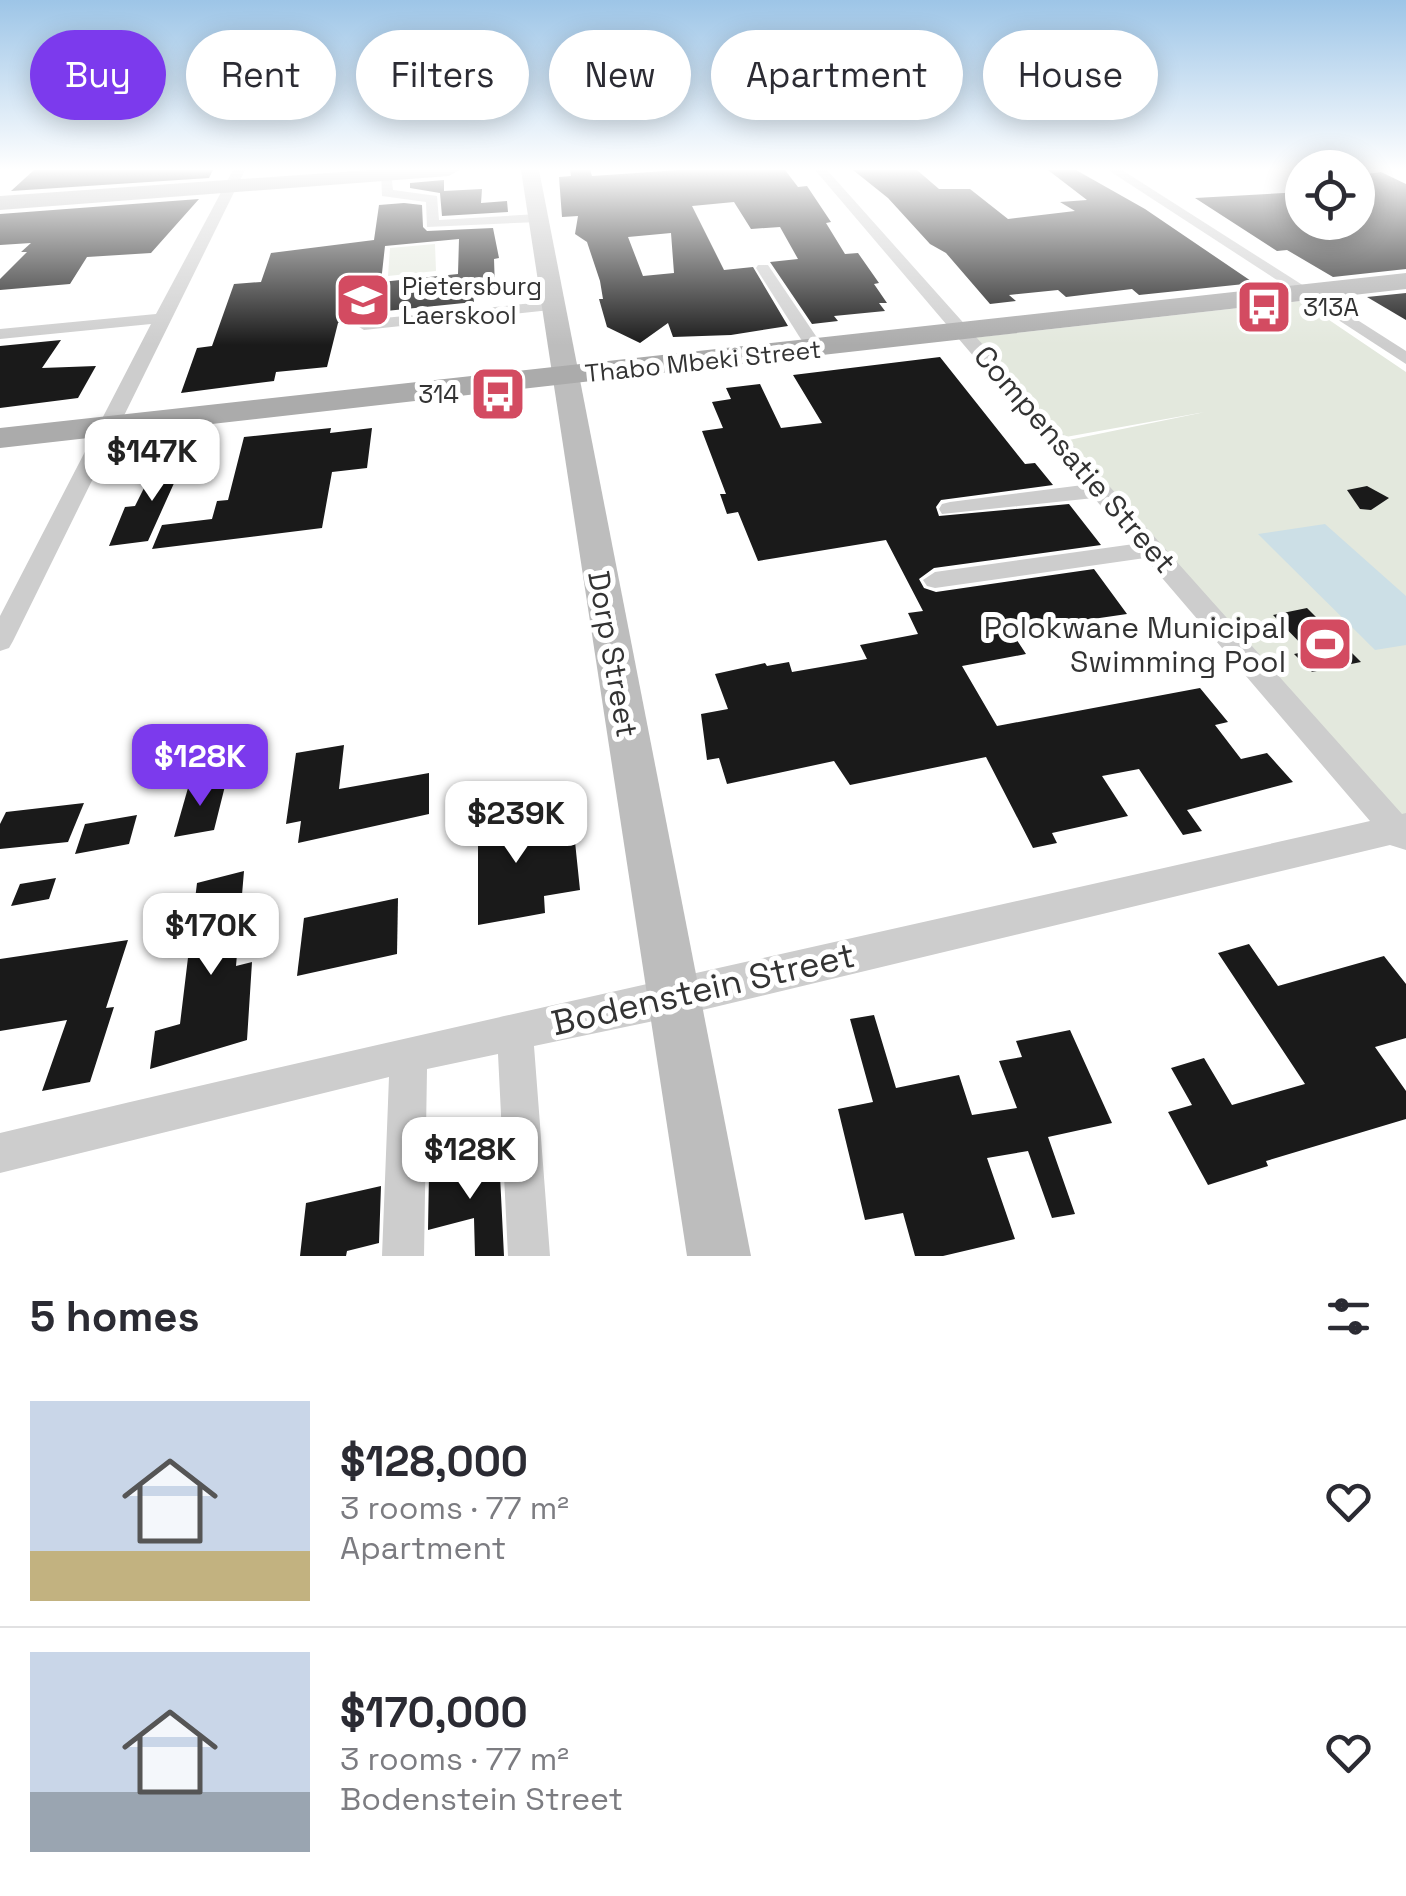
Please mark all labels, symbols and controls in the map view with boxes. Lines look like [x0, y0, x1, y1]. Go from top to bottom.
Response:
chip: Buy [30, 30, 166, 120]
chip: Rent [186, 30, 336, 120]
chip: Filters [356, 30, 529, 120]
chip: New [549, 30, 691, 120]
chip: Apartment [711, 30, 963, 120]
chip: House [983, 30, 1158, 120]
map controls [1285, 150, 1375, 240]
button: locate [1285, 150, 1375, 240]
school or university icon: Pietersburg Laerskool [333, 270, 393, 330]
place label: Pietersburg Laerskool [402, 270, 542, 331]
bus stop icon: 313A [1234, 277, 1294, 337]
place label: 313A [1303, 291, 1359, 323]
street label: Thabo Mbeki Street [583, 333, 823, 389]
street label: Compensatie Street [965, 337, 1185, 581]
bus stop icon: 314 [468, 364, 528, 424]
place label: 314 [418, 378, 459, 410]
pin: $147K [82, 419, 222, 504]
text: $147K [107, 431, 197, 471]
street label: Dorp Street [579, 568, 647, 740]
place label: Polokwane Municipal Swimming Pool [984, 608, 1286, 681]
sports icon: Polokwane Municipal Swimming Pool [1295, 614, 1355, 674]
pin: $128K [130, 724, 270, 809]
text: $128K [154, 736, 246, 776]
pin: $239K [446, 781, 586, 866]
text: $239K [467, 793, 565, 833]
pin: $170K [141, 893, 281, 978]
text: $170K [165, 905, 257, 945]
street label: Bodenstein Street [547, 933, 859, 1045]
pin: $128K [400, 1117, 540, 1202]
text: $128K [424, 1129, 516, 1169]
icon: filters [1321, 1289, 1376, 1344]
text: 5 homes [30, 1290, 200, 1343]
text: $128,000 [340, 1435, 528, 1488]
icon: home [110, 1441, 230, 1561]
icon: heart [1321, 1474, 1376, 1529]
text: 3 rooms · 77 m² [340, 1488, 569, 1528]
text: Apartment [340, 1528, 506, 1568]
text: $170,000 [340, 1686, 528, 1739]
icon: home [110, 1692, 230, 1812]
icon: heart [1321, 1725, 1376, 1780]
text: 3 rooms · 77 m² [340, 1739, 569, 1779]
text: Bodenstein Street [340, 1779, 623, 1819]

